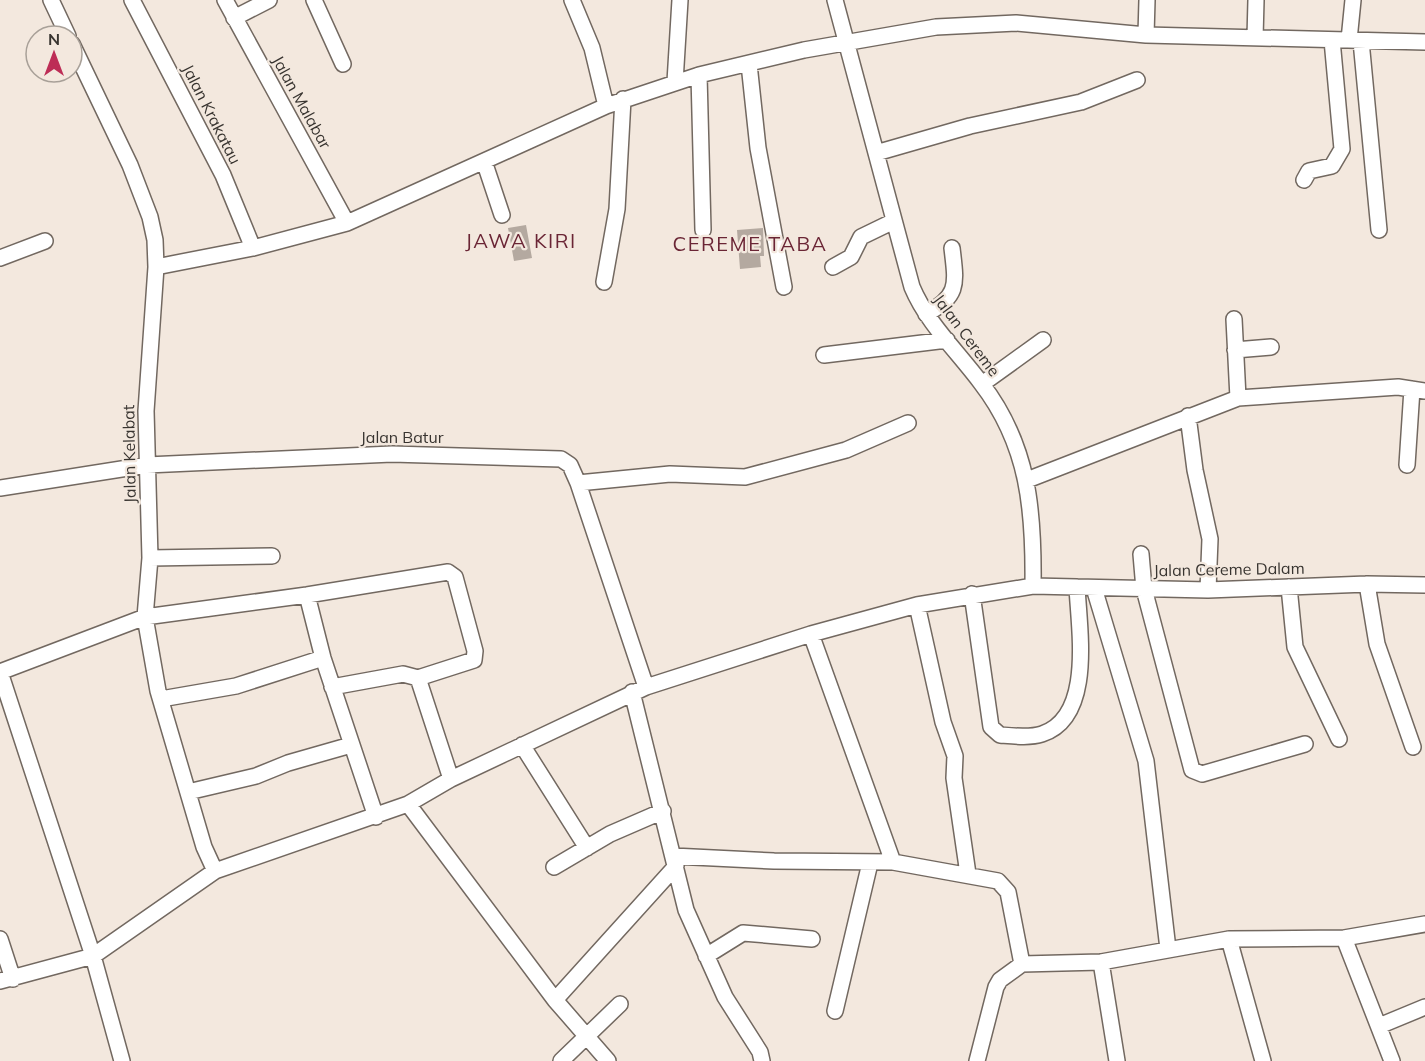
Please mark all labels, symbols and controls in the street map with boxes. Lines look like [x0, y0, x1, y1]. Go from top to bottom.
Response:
north arrow [24, 24, 84, 84]
text: N [48, 29, 60, 49]
street label: Jalan Malabar [268, 52, 336, 152]
street label: Jalan Krakatau [178, 61, 246, 167]
district label: JAWA KIRI [465, 228, 577, 253]
district label: CEREME TABA [672, 231, 828, 256]
street label: Jalan Cereme [930, 290, 1004, 380]
street label: Jalan Kelabat [118, 404, 140, 504]
street label: Jalan Batur [361, 427, 444, 447]
street label: Jalan Cereme Dalam [1153, 558, 1305, 580]

